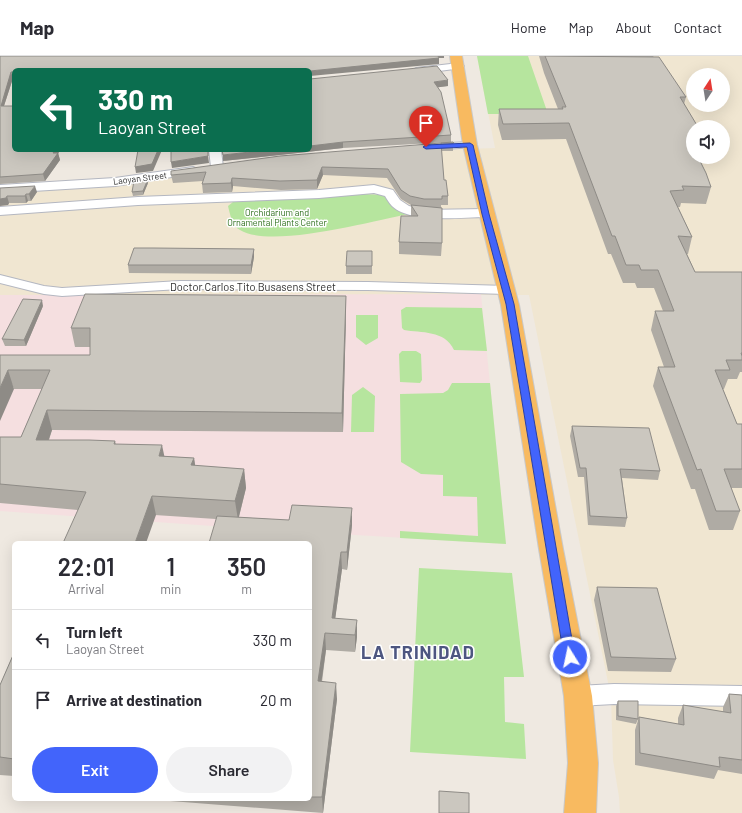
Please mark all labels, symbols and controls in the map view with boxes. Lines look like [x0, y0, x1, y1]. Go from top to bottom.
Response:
text: Map [20, 16, 54, 39]
text: Home [511, 19, 547, 36]
text: Map [569, 19, 593, 36]
text: About [615, 19, 652, 36]
text: Contact [674, 19, 722, 36]
north arrow [686, 68, 730, 112]
map controls [686, 68, 730, 164]
text: 330 m [98, 82, 173, 116]
icon: left [32, 84, 84, 136]
pin [409, 106, 443, 147]
icon: arrive [415, 112, 437, 134]
text: Laoyan Street [98, 116, 207, 138]
button: sound [686, 120, 730, 164]
street label: Laoyan Street [112, 169, 168, 187]
park label: Orchidarium and Ornamental Plants Center [227, 207, 328, 228]
street label: Doctor Carlos Tito Busasens Street [170, 280, 336, 293]
text: 22:01 [58, 552, 114, 581]
text: 1 [167, 552, 175, 581]
text: 350 [227, 552, 266, 581]
text: Arrival [68, 581, 104, 597]
text: min [160, 581, 181, 597]
text: m [241, 581, 252, 597]
text: Turn left [66, 623, 122, 641]
icon: left [32, 629, 54, 651]
text: 330 m [253, 631, 292, 649]
position arrow [549, 636, 591, 678]
text: Laoyan Street [66, 641, 144, 657]
district label: LA TRINIDAD [361, 641, 475, 663]
icon: arrive [32, 689, 54, 711]
text: Arrive at destination [66, 691, 202, 709]
text: 20 m [260, 691, 292, 709]
button: Exit [32, 747, 158, 793]
button: Share [166, 747, 292, 793]

